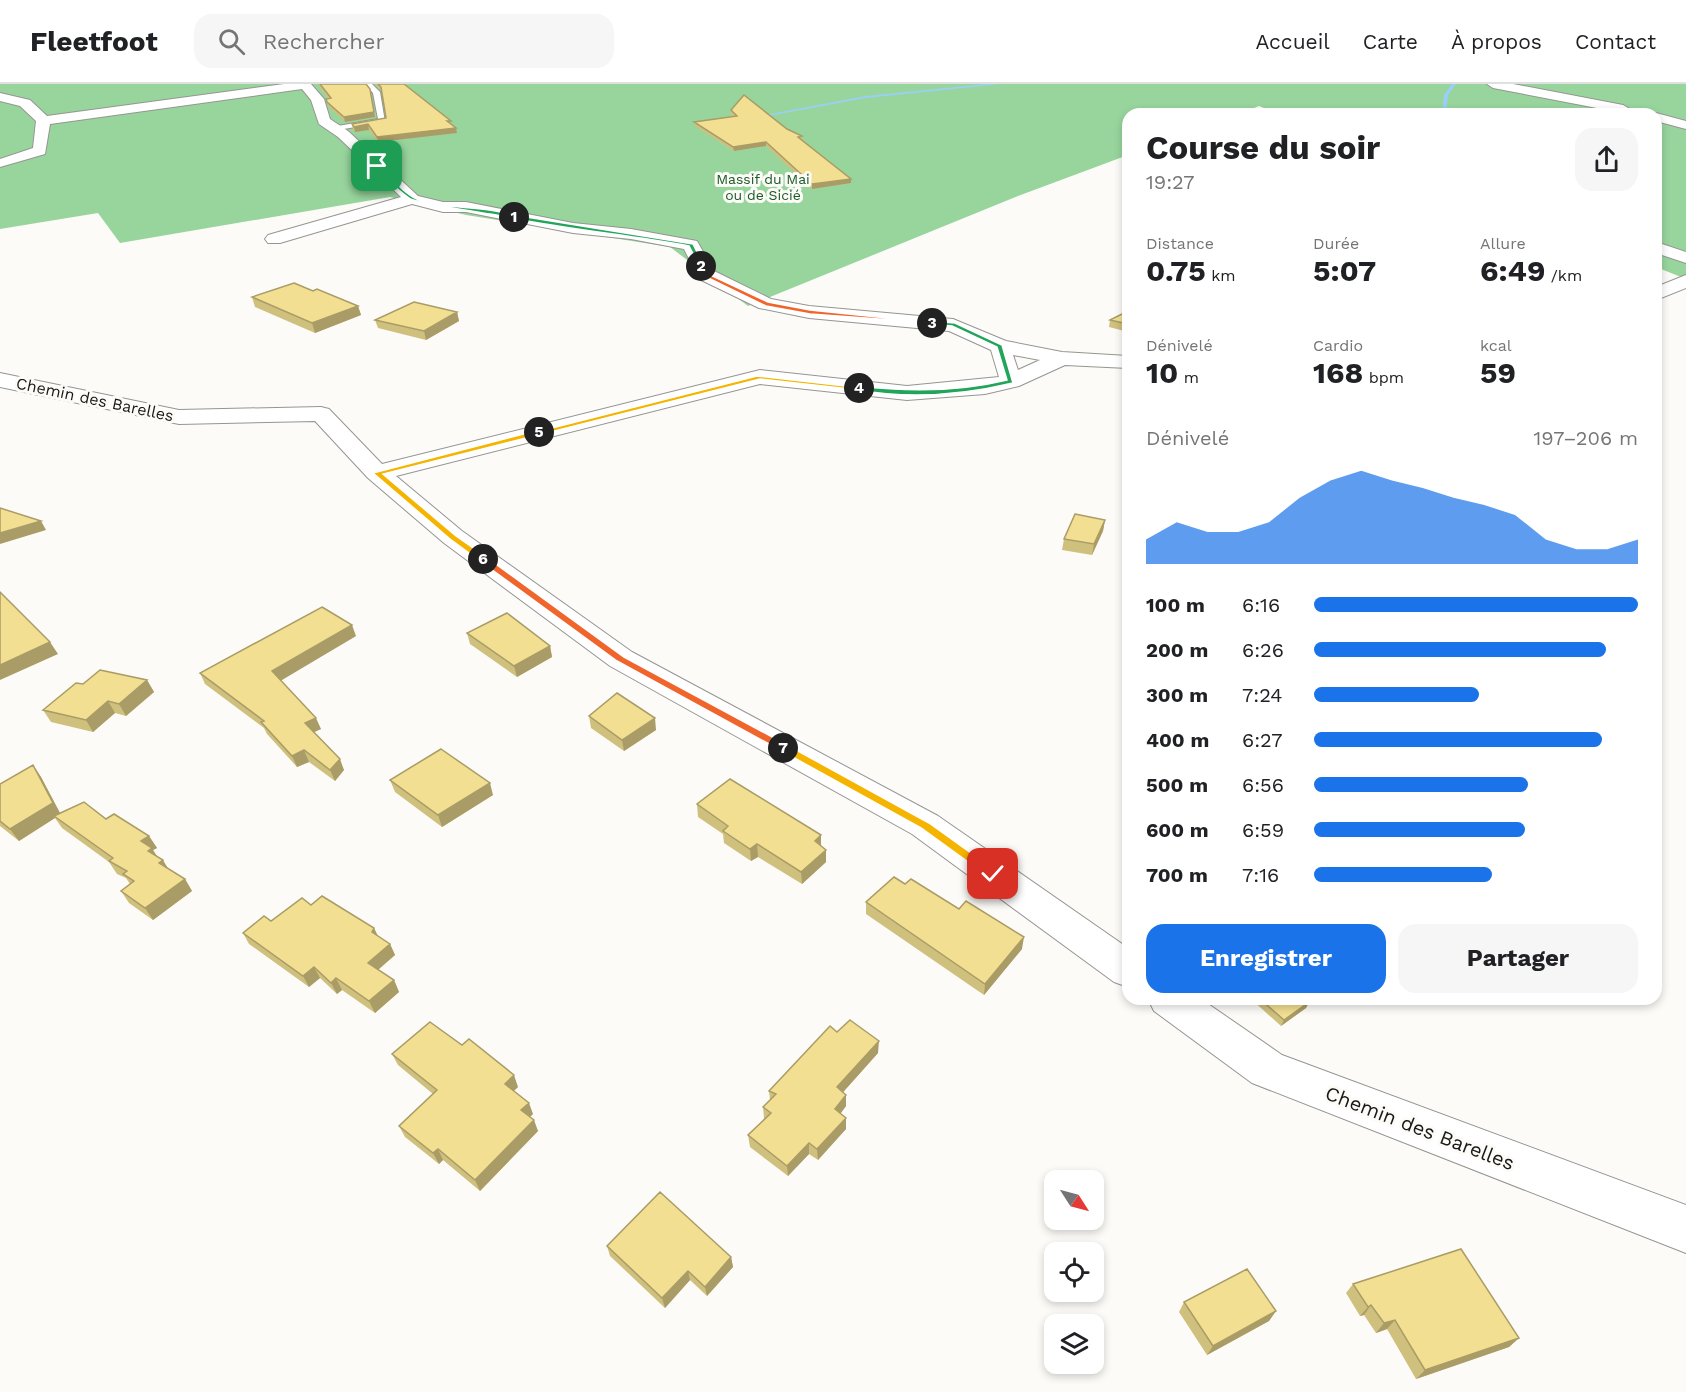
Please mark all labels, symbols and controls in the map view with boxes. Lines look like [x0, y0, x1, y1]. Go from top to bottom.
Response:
search box [194, 14, 614, 68]
text: Fleetfoot [30, 25, 158, 58]
icon: search [215, 25, 248, 58]
text: Rechercher [263, 29, 385, 54]
text: Accueil [1255, 29, 1330, 54]
text: Carte [1363, 29, 1418, 54]
text: À propos [1451, 29, 1542, 54]
text: Contact [1575, 29, 1656, 54]
text: Course du soir [1146, 128, 1380, 167]
button: share [1575, 128, 1638, 191]
pin [351, 140, 402, 191]
icon: arrive [360, 149, 393, 182]
text: 19:27 [1146, 170, 1195, 194]
park label: Massif du Mai ou de Sicié [716, 171, 810, 203]
pin: 1 [499, 202, 529, 232]
text: 1 [511, 207, 517, 226]
text: Distance [1146, 234, 1214, 253]
text: Durée [1313, 234, 1359, 253]
text: Allure [1480, 234, 1526, 253]
pin: 2 [686, 251, 716, 281]
text: 0.75 [1146, 253, 1206, 288]
text: 5:07 [1313, 253, 1376, 288]
text: 6:49 [1480, 253, 1545, 288]
text: 2 [696, 256, 706, 275]
text: km [1206, 266, 1236, 285]
text: /km [1545, 266, 1582, 285]
pin: 3 [917, 308, 947, 338]
text: 3 [927, 313, 937, 332]
text: Dénivelé [1146, 336, 1213, 355]
text: Cardio [1313, 336, 1363, 355]
text: kcal [1480, 336, 1512, 355]
text: 10 [1146, 355, 1178, 390]
text: 168 [1313, 355, 1363, 390]
text: 59 [1480, 355, 1516, 390]
text: m [1178, 368, 1199, 387]
text: bpm [1363, 368, 1404, 387]
pin: 4 [844, 373, 874, 403]
street label: Chemin des Barelles [14, 374, 175, 425]
text: 4 [854, 378, 864, 397]
pin: 5 [524, 417, 554, 447]
text: 5 [534, 422, 544, 441]
text: Dénivelé [1146, 426, 1229, 450]
text: 197–206 m [1533, 426, 1638, 450]
pin: 6 [468, 544, 498, 574]
text: 6 [478, 549, 488, 568]
text: 100 m [1146, 593, 1205, 617]
text: 6:16 [1242, 593, 1280, 617]
text: 200 m [1146, 638, 1208, 662]
text: 6:26 [1242, 638, 1284, 662]
text: 300 m [1146, 683, 1208, 707]
text: 7:24 [1242, 683, 1282, 707]
text: 400 m [1146, 728, 1209, 752]
text: 6:27 [1242, 728, 1283, 752]
pin: 7 [768, 733, 798, 763]
text: 7 [778, 738, 788, 757]
text: 500 m [1146, 773, 1208, 797]
text: 6:56 [1242, 773, 1284, 797]
text: 600 m [1146, 818, 1209, 842]
text: 6:59 [1242, 818, 1284, 842]
pin [967, 848, 1018, 899]
icon: check [976, 857, 1009, 890]
text: 700 m [1146, 863, 1208, 887]
text: 7:16 [1242, 863, 1279, 887]
button: Enregistrer [1146, 924, 1386, 993]
button: Partager [1398, 924, 1638, 993]
street label: Chemin des Barelles [1322, 1081, 1518, 1175]
north arrow [1044, 1170, 1104, 1230]
map controls [1044, 1170, 1104, 1374]
button: locate [1044, 1242, 1104, 1302]
button: layers [1044, 1314, 1104, 1374]

